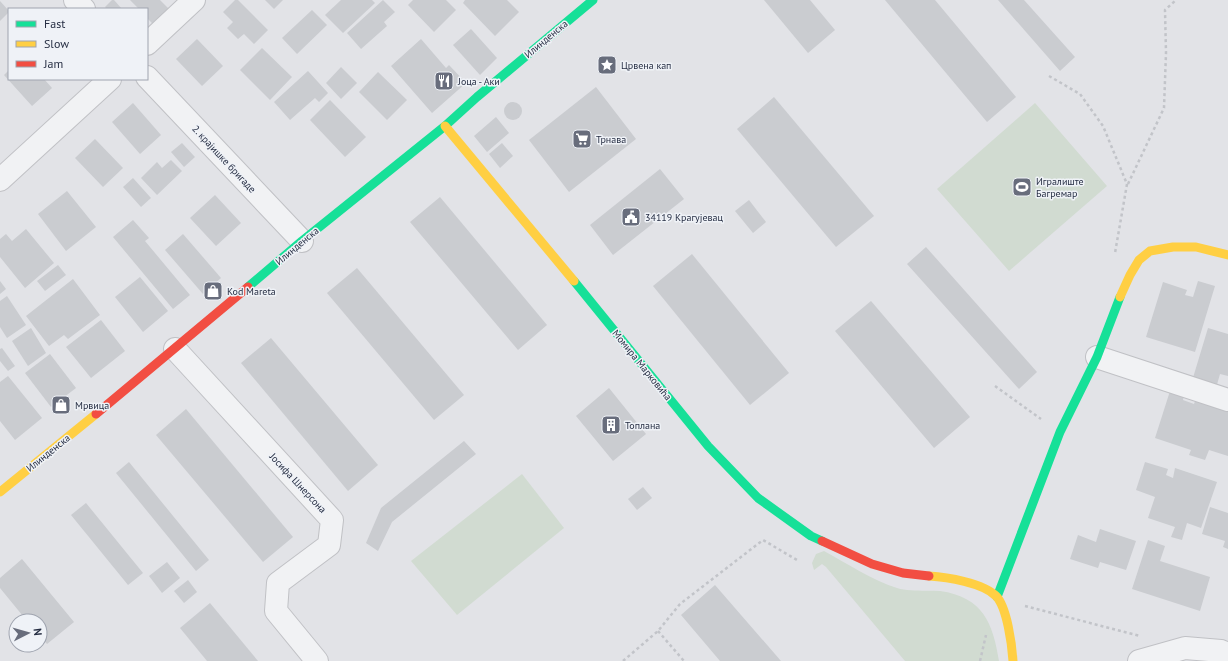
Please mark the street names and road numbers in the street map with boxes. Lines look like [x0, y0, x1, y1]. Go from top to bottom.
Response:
street label: Илинденска [522, 17, 570, 61]
street label: 2. крајишке бригаде [189, 122, 259, 196]
street label: Илинденска [273, 224, 321, 268]
street label: Момира Марковића [609, 327, 675, 403]
street label: Илинденска [23, 431, 73, 475]
street label: Јосифа Шнерсона [266, 450, 329, 516]

